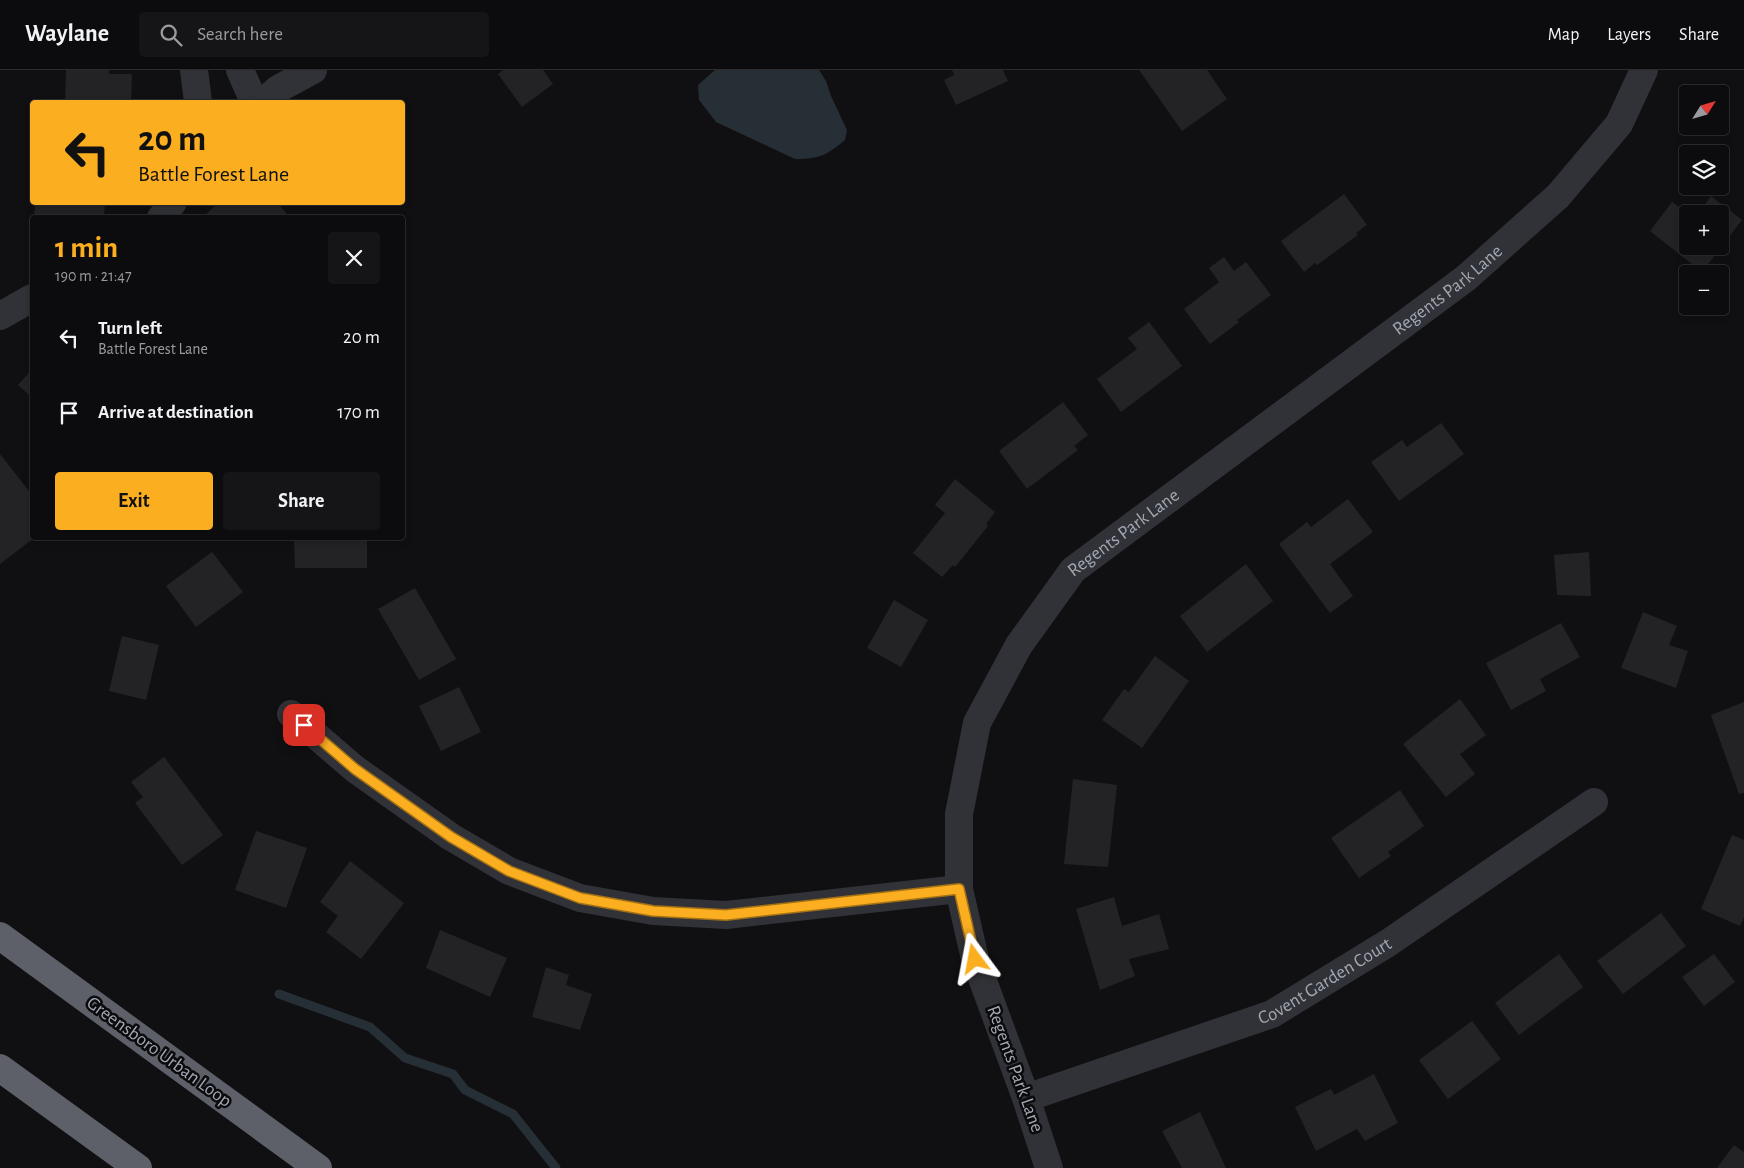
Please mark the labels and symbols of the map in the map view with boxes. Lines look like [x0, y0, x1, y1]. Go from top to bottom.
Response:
north arrow [1679, 85, 1729, 135]
street label: Regents Park Lane [1389, 241, 1506, 339]
street label: Regents Park Lane [1064, 485, 1183, 580]
pin [283, 704, 325, 746]
position arrow [948, 932, 1000, 984]
street label: Covent Garden Court [1256, 934, 1395, 1028]
street label: Greensboro Urban Loop [83, 993, 235, 1111]
street label: Regents Park Lane [983, 1003, 1047, 1135]

